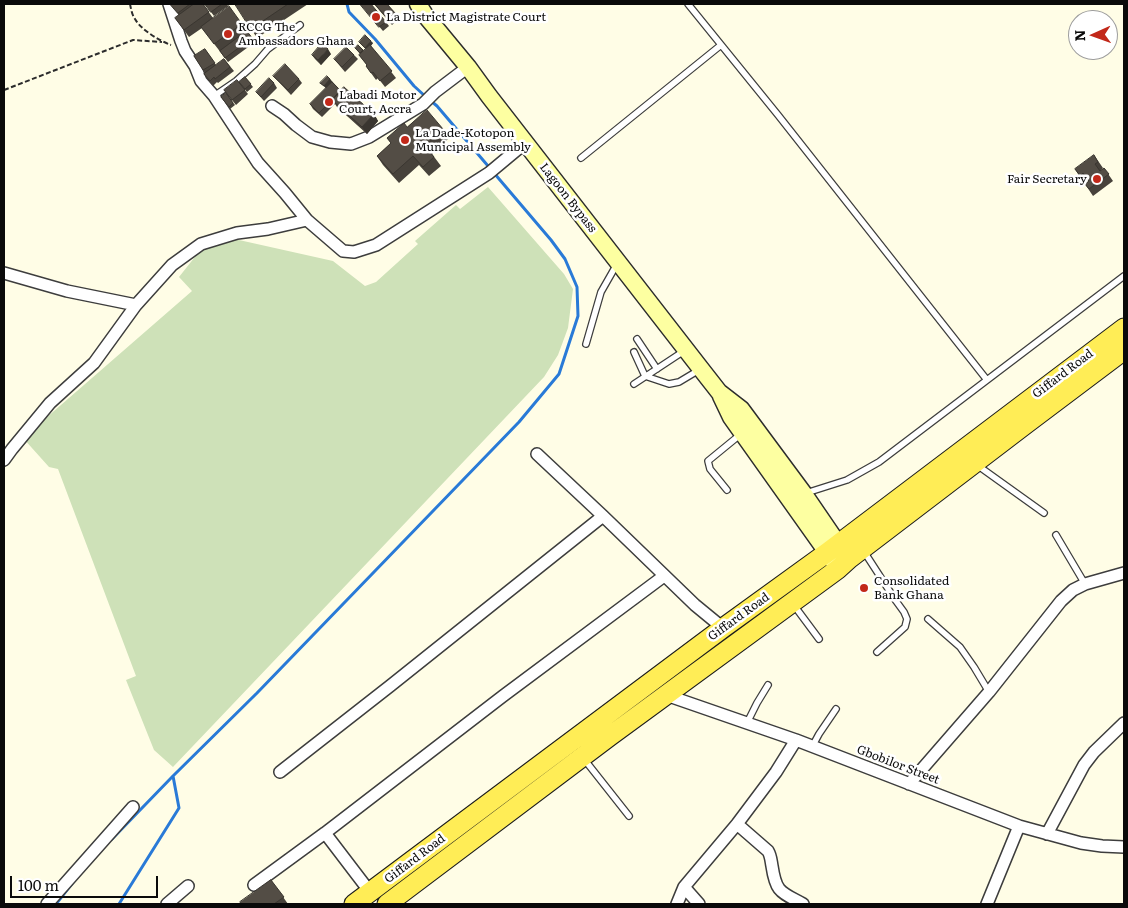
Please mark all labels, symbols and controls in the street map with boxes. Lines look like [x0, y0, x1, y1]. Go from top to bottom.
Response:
place label: La District Magistrate Court [386, 10, 546, 24]
north arrow [1068, 10, 1118, 60]
marker: La District Magistrate Court [370, 11, 382, 23]
place label: RCCG The Ambassadors Ghana [238, 20, 354, 48]
marker: RCCG The Ambassadors Ghana [222, 28, 234, 40]
text: N [1069, 29, 1089, 42]
place label: Labadi Motor Court, Accra [339, 88, 416, 116]
marker: Labadi Motor Court, Accra [323, 96, 335, 108]
place label: La Dade-Kotopon Municipal Assembly [415, 126, 531, 154]
marker: La Dade-Kotopon Municipal Assembly [399, 134, 411, 146]
street label: Lagoon Bypass [536, 160, 600, 236]
place label: Fair Secretary [1007, 172, 1087, 186]
marker: Fair Secretary [1091, 173, 1103, 185]
street label: Giffard Road [1030, 347, 1096, 401]
place label: Consolidated Bank Ghana [874, 574, 949, 602]
marker: Consolidated Bank Ghana [858, 582, 870, 594]
street label: Giffard Road [706, 590, 772, 644]
street label: Gbobilor Street [855, 743, 941, 787]
street label: Giffard Road [382, 832, 448, 886]
scale bar [12, 866, 160, 898]
text: 100 m [18, 873, 59, 896]

